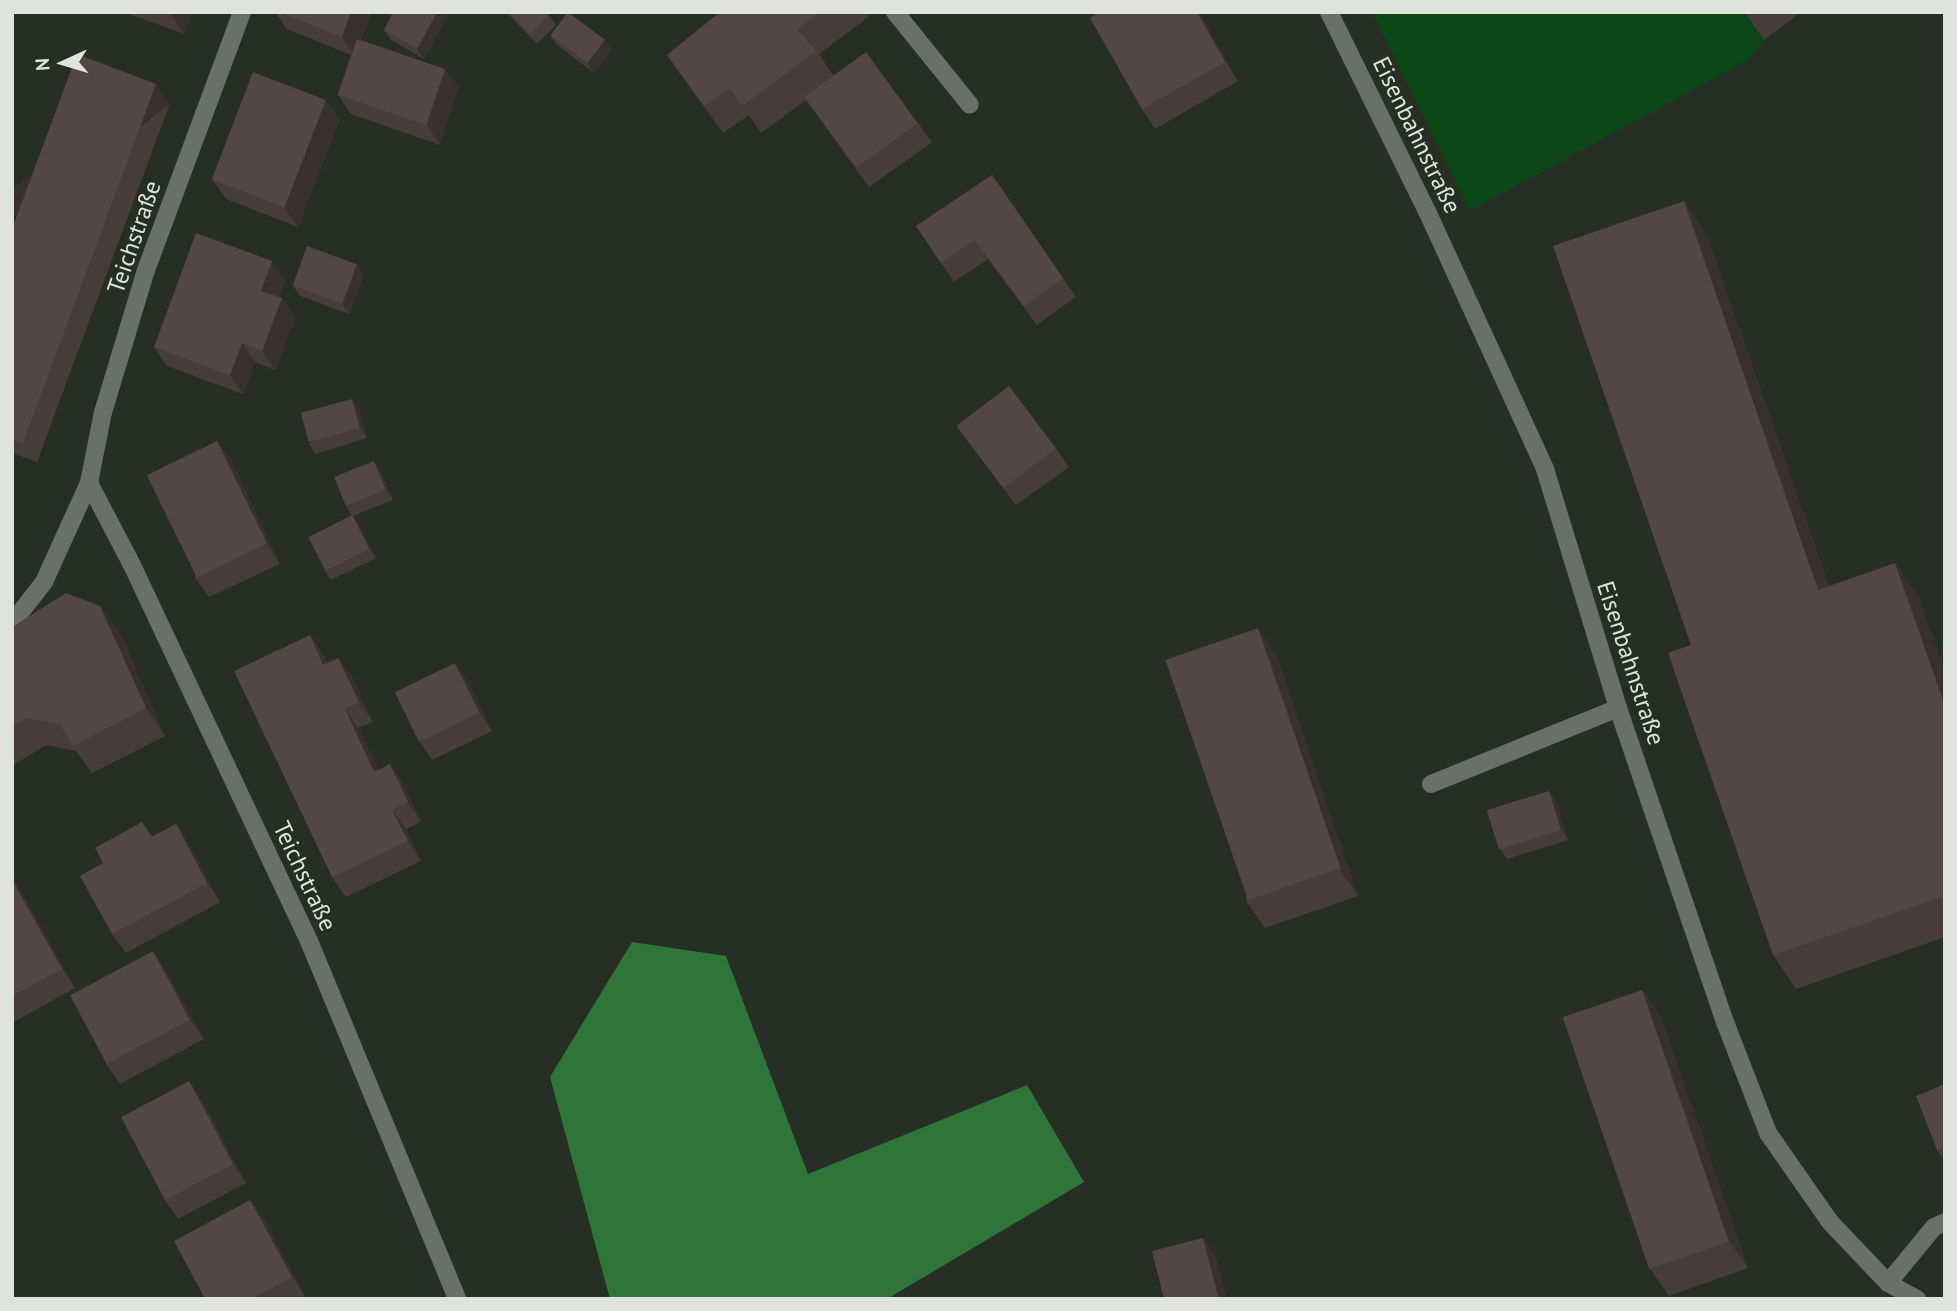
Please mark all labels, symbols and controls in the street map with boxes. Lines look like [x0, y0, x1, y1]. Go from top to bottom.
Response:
north arrow [28, 28, 98, 98]
street label: Eisenbahnstraße [1367, 52, 1467, 218]
text: N [30, 57, 54, 72]
street label: Teichstraße [101, 177, 167, 297]
street label: Eisenbahnstraße [1591, 577, 1671, 749]
street label: Teichstraße [267, 817, 343, 935]

